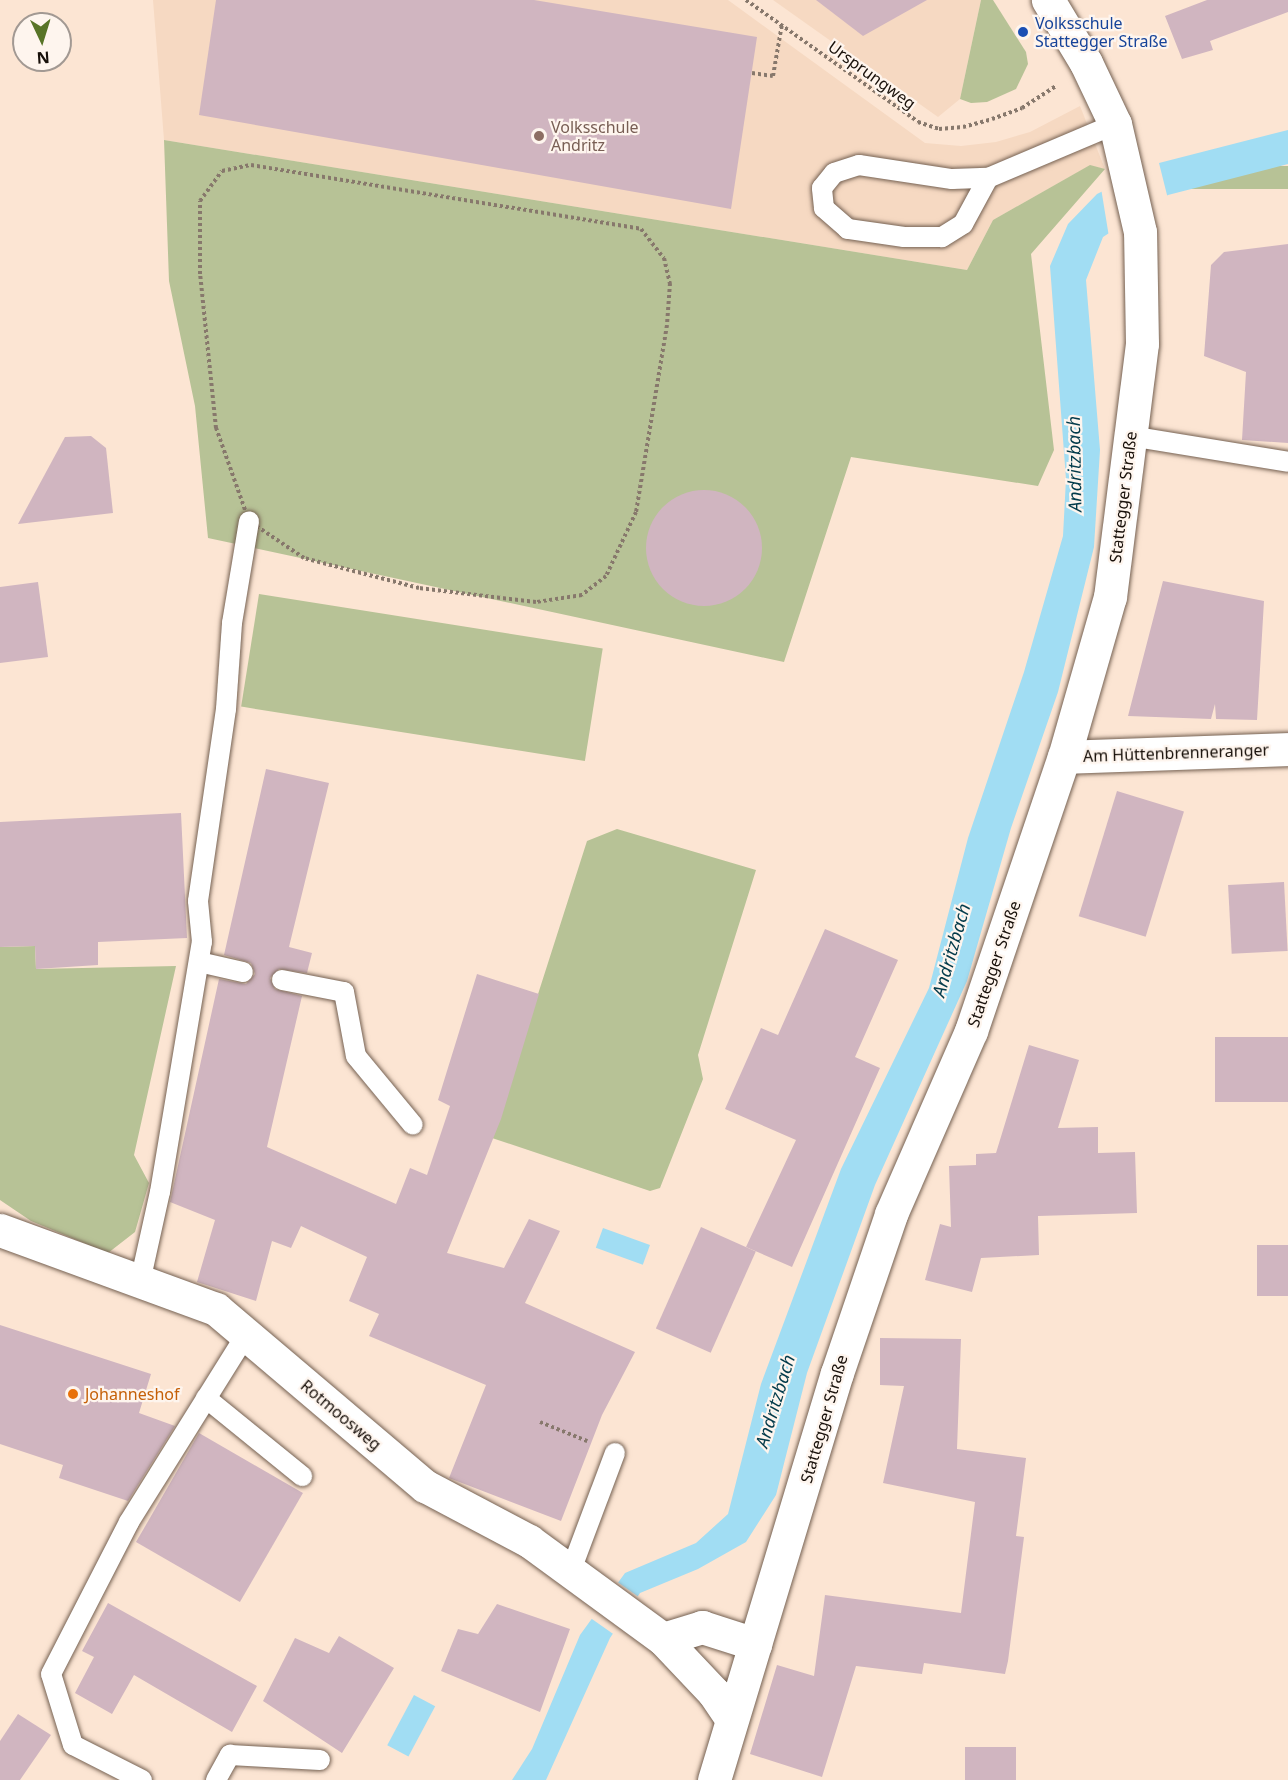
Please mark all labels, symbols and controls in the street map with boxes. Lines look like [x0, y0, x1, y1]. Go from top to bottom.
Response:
north arrow [12, 12, 72, 72]
place label: Volksschule Stattegger Straße [1035, 13, 1168, 51]
marker: Volksschule Stattegger Straße [1016, 25, 1030, 39]
street label: Ursprungweg [825, 37, 919, 113]
text: N [36, 47, 50, 69]
place label: Volksschule Andritz [551, 117, 639, 155]
marker: Volksschule Andritz [532, 129, 546, 143]
water label: Andritzbach [1062, 416, 1086, 512]
street label: Stattegger Straße [1105, 430, 1141, 564]
street label: Am Hüttenbrenneranger [1083, 740, 1269, 766]
street label: Stattegger Straße [963, 898, 1025, 1030]
water label: Andritzbach [927, 901, 975, 999]
water label: Andritzbach [751, 1352, 799, 1450]
street label: Stattegger Straße [797, 1353, 851, 1485]
street label: Rotmoosweg [297, 1376, 385, 1454]
place label: Johanneshof [85, 1384, 179, 1404]
marker: Johanneshof [66, 1387, 80, 1401]

